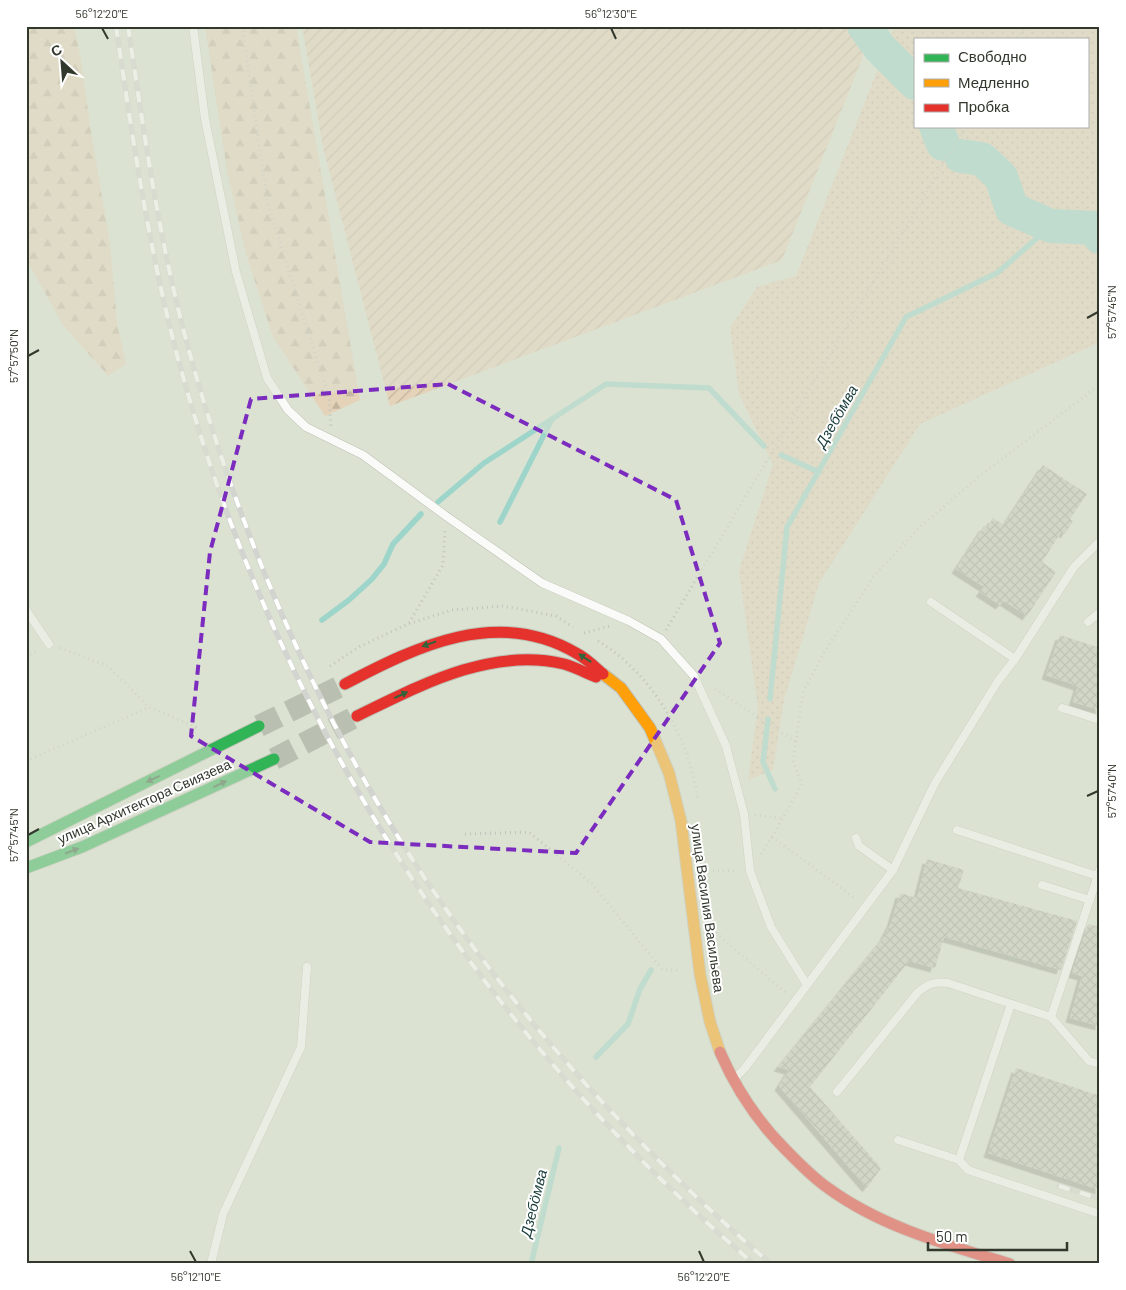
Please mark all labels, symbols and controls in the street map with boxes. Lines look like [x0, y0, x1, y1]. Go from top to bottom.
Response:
text: 56°12'20"E [76, 6, 128, 20]
text: 56°12'30"E [585, 6, 637, 20]
north arrow [38, 38, 88, 88]
legend [914, 38, 1088, 128]
text: С [48, 40, 64, 60]
text: Свободно [958, 47, 1027, 65]
text: Медленно [958, 73, 1029, 91]
text: Пробка [958, 97, 1010, 115]
text: 57°57'45"N [1104, 285, 1118, 339]
text: 57°57'50"N [6, 329, 20, 383]
water label: Дзебӧмва [810, 382, 861, 452]
one-way arrow [422, 640, 437, 648]
one-way arrow [579, 653, 592, 663]
one-way arrow [394, 691, 408, 699]
street label: улица Архитектора Свиязева [55, 755, 233, 847]
text: 57°57'40"N [1104, 764, 1118, 818]
one-way arrow [146, 775, 160, 783]
one-way arrow [213, 779, 227, 787]
text: 57°57'45"N [6, 808, 20, 862]
street label: улица Василия Васильева [688, 823, 728, 993]
one-way arrow [65, 847, 80, 855]
water label: Дзебӧмва [515, 1167, 550, 1241]
scale bar [928, 1220, 1067, 1252]
text: 50 m [936, 1227, 968, 1245]
text: 56°12'10"E [171, 1269, 221, 1283]
text: 56°12'20"E [678, 1269, 730, 1283]

